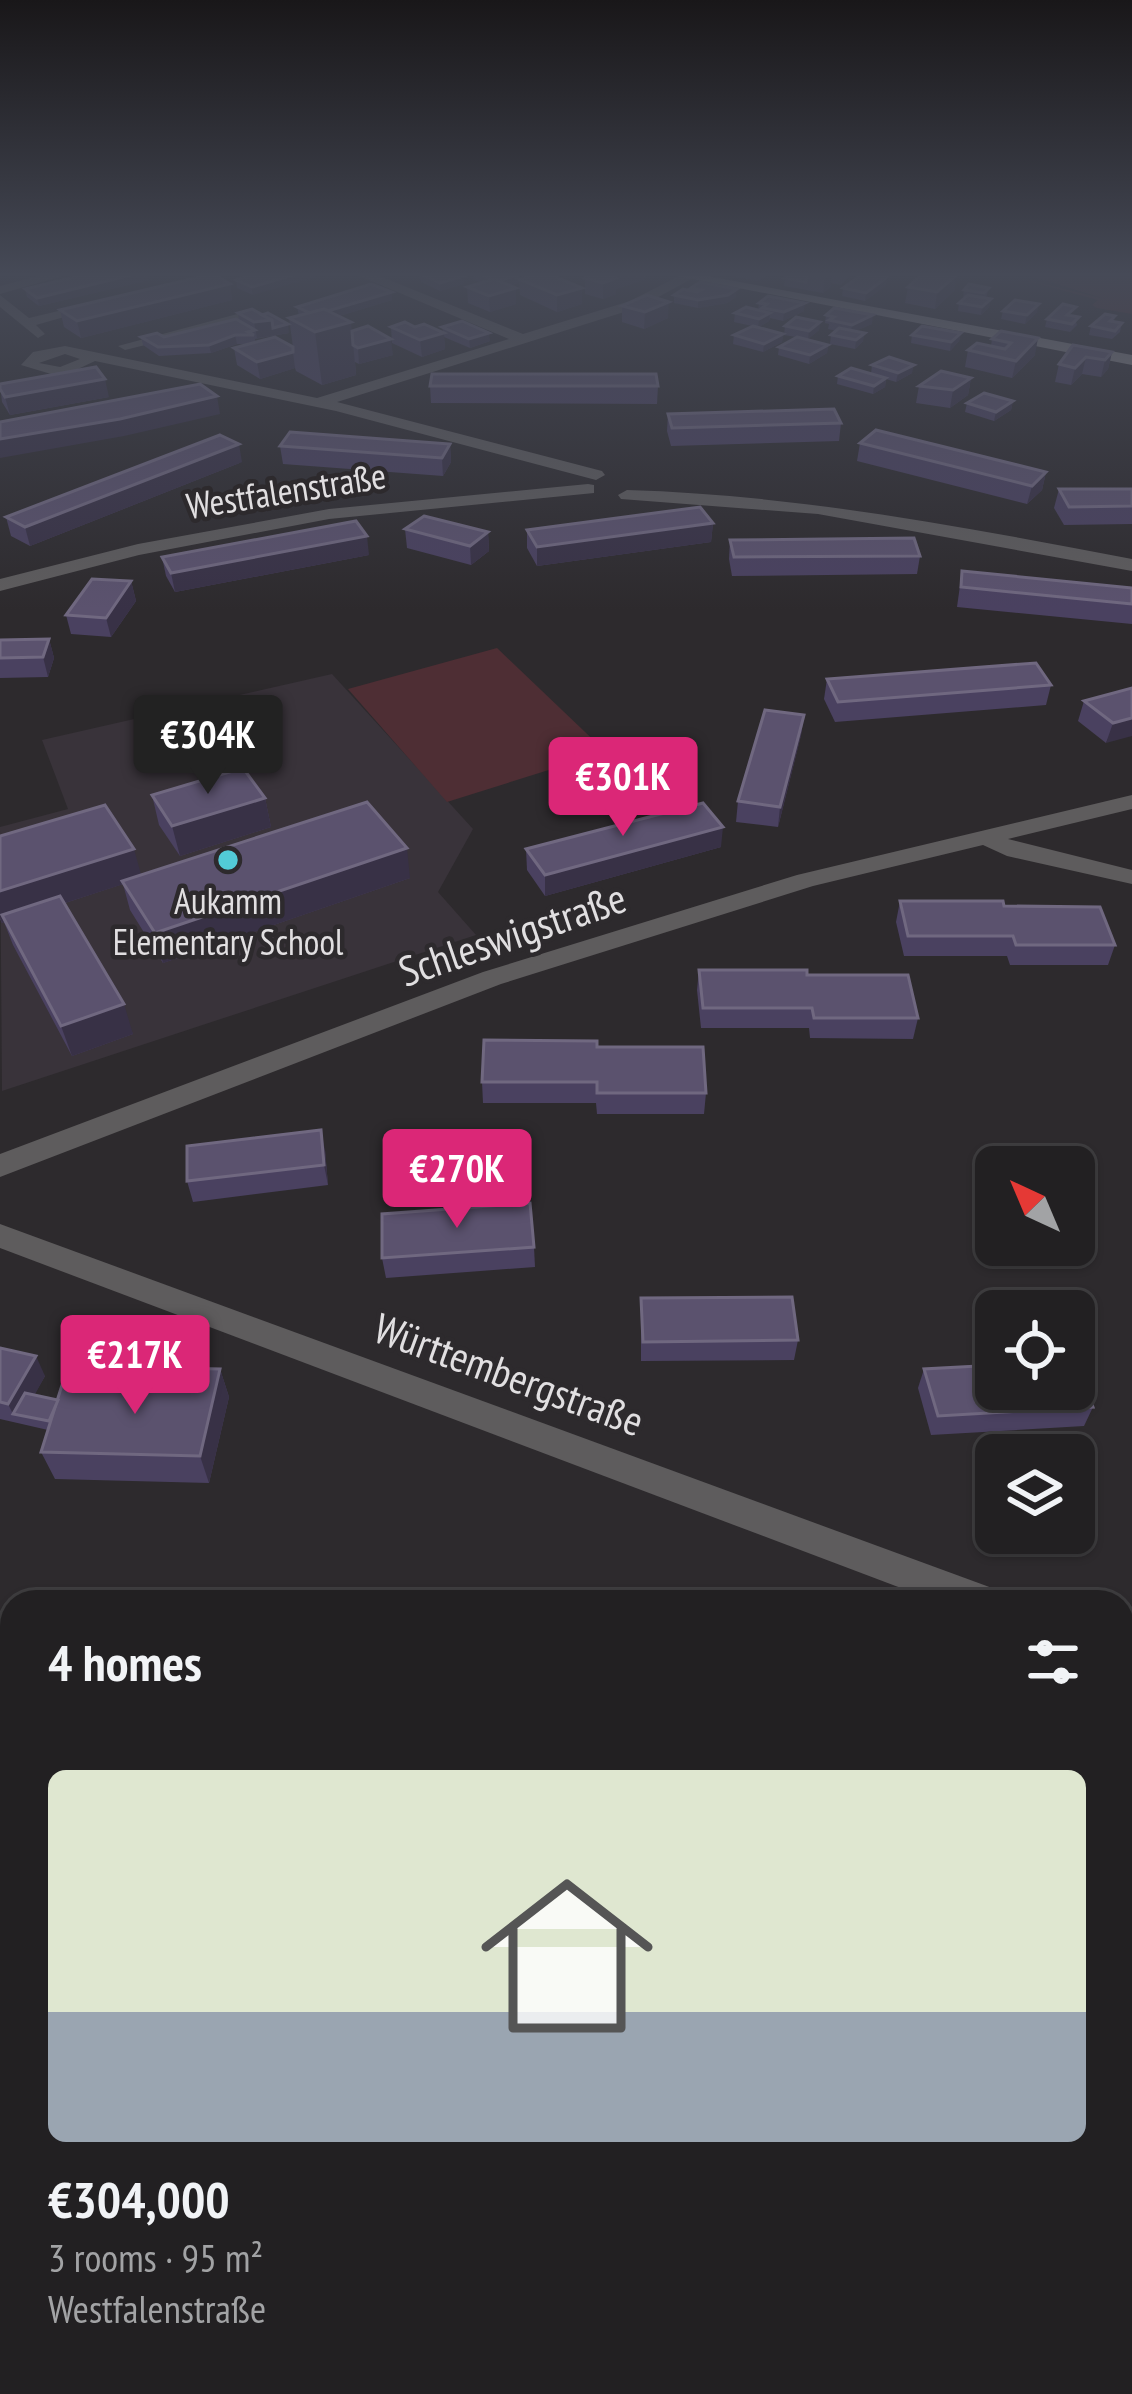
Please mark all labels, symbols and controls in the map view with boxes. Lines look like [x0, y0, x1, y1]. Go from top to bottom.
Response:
street label: Westfalenstraße [183, 451, 389, 529]
pin: €304K [124, 695, 292, 797]
text: €304K [161, 708, 255, 759]
pin: €301K [539, 737, 707, 839]
text: €301K [576, 750, 670, 801]
marker: Aukamm Elementary School [215, 847, 241, 873]
street label: Schleswigstraße [391, 869, 633, 999]
place label: Aukamm Elementary School [113, 877, 344, 965]
pin: €270K [373, 1129, 541, 1231]
text: €270K [410, 1142, 504, 1193]
north arrow [975, 1146, 1095, 1266]
map controls [975, 1146, 1095, 1554]
button: locate [975, 1290, 1095, 1410]
street label: Württembergstraße [367, 1300, 651, 1448]
pin: €217K [51, 1315, 219, 1417]
text: €217K [88, 1328, 182, 1379]
button: layers [975, 1434, 1095, 1554]
text: 4 homes [48, 1629, 202, 1695]
icon: filters [1020, 1629, 1086, 1695]
icon: home [459, 1848, 675, 2064]
text: €304,000 [48, 2166, 230, 2232]
text: 3 rooms · 95 m² [48, 2232, 263, 2283]
text: Westfalenstraße [48, 2283, 266, 2334]

